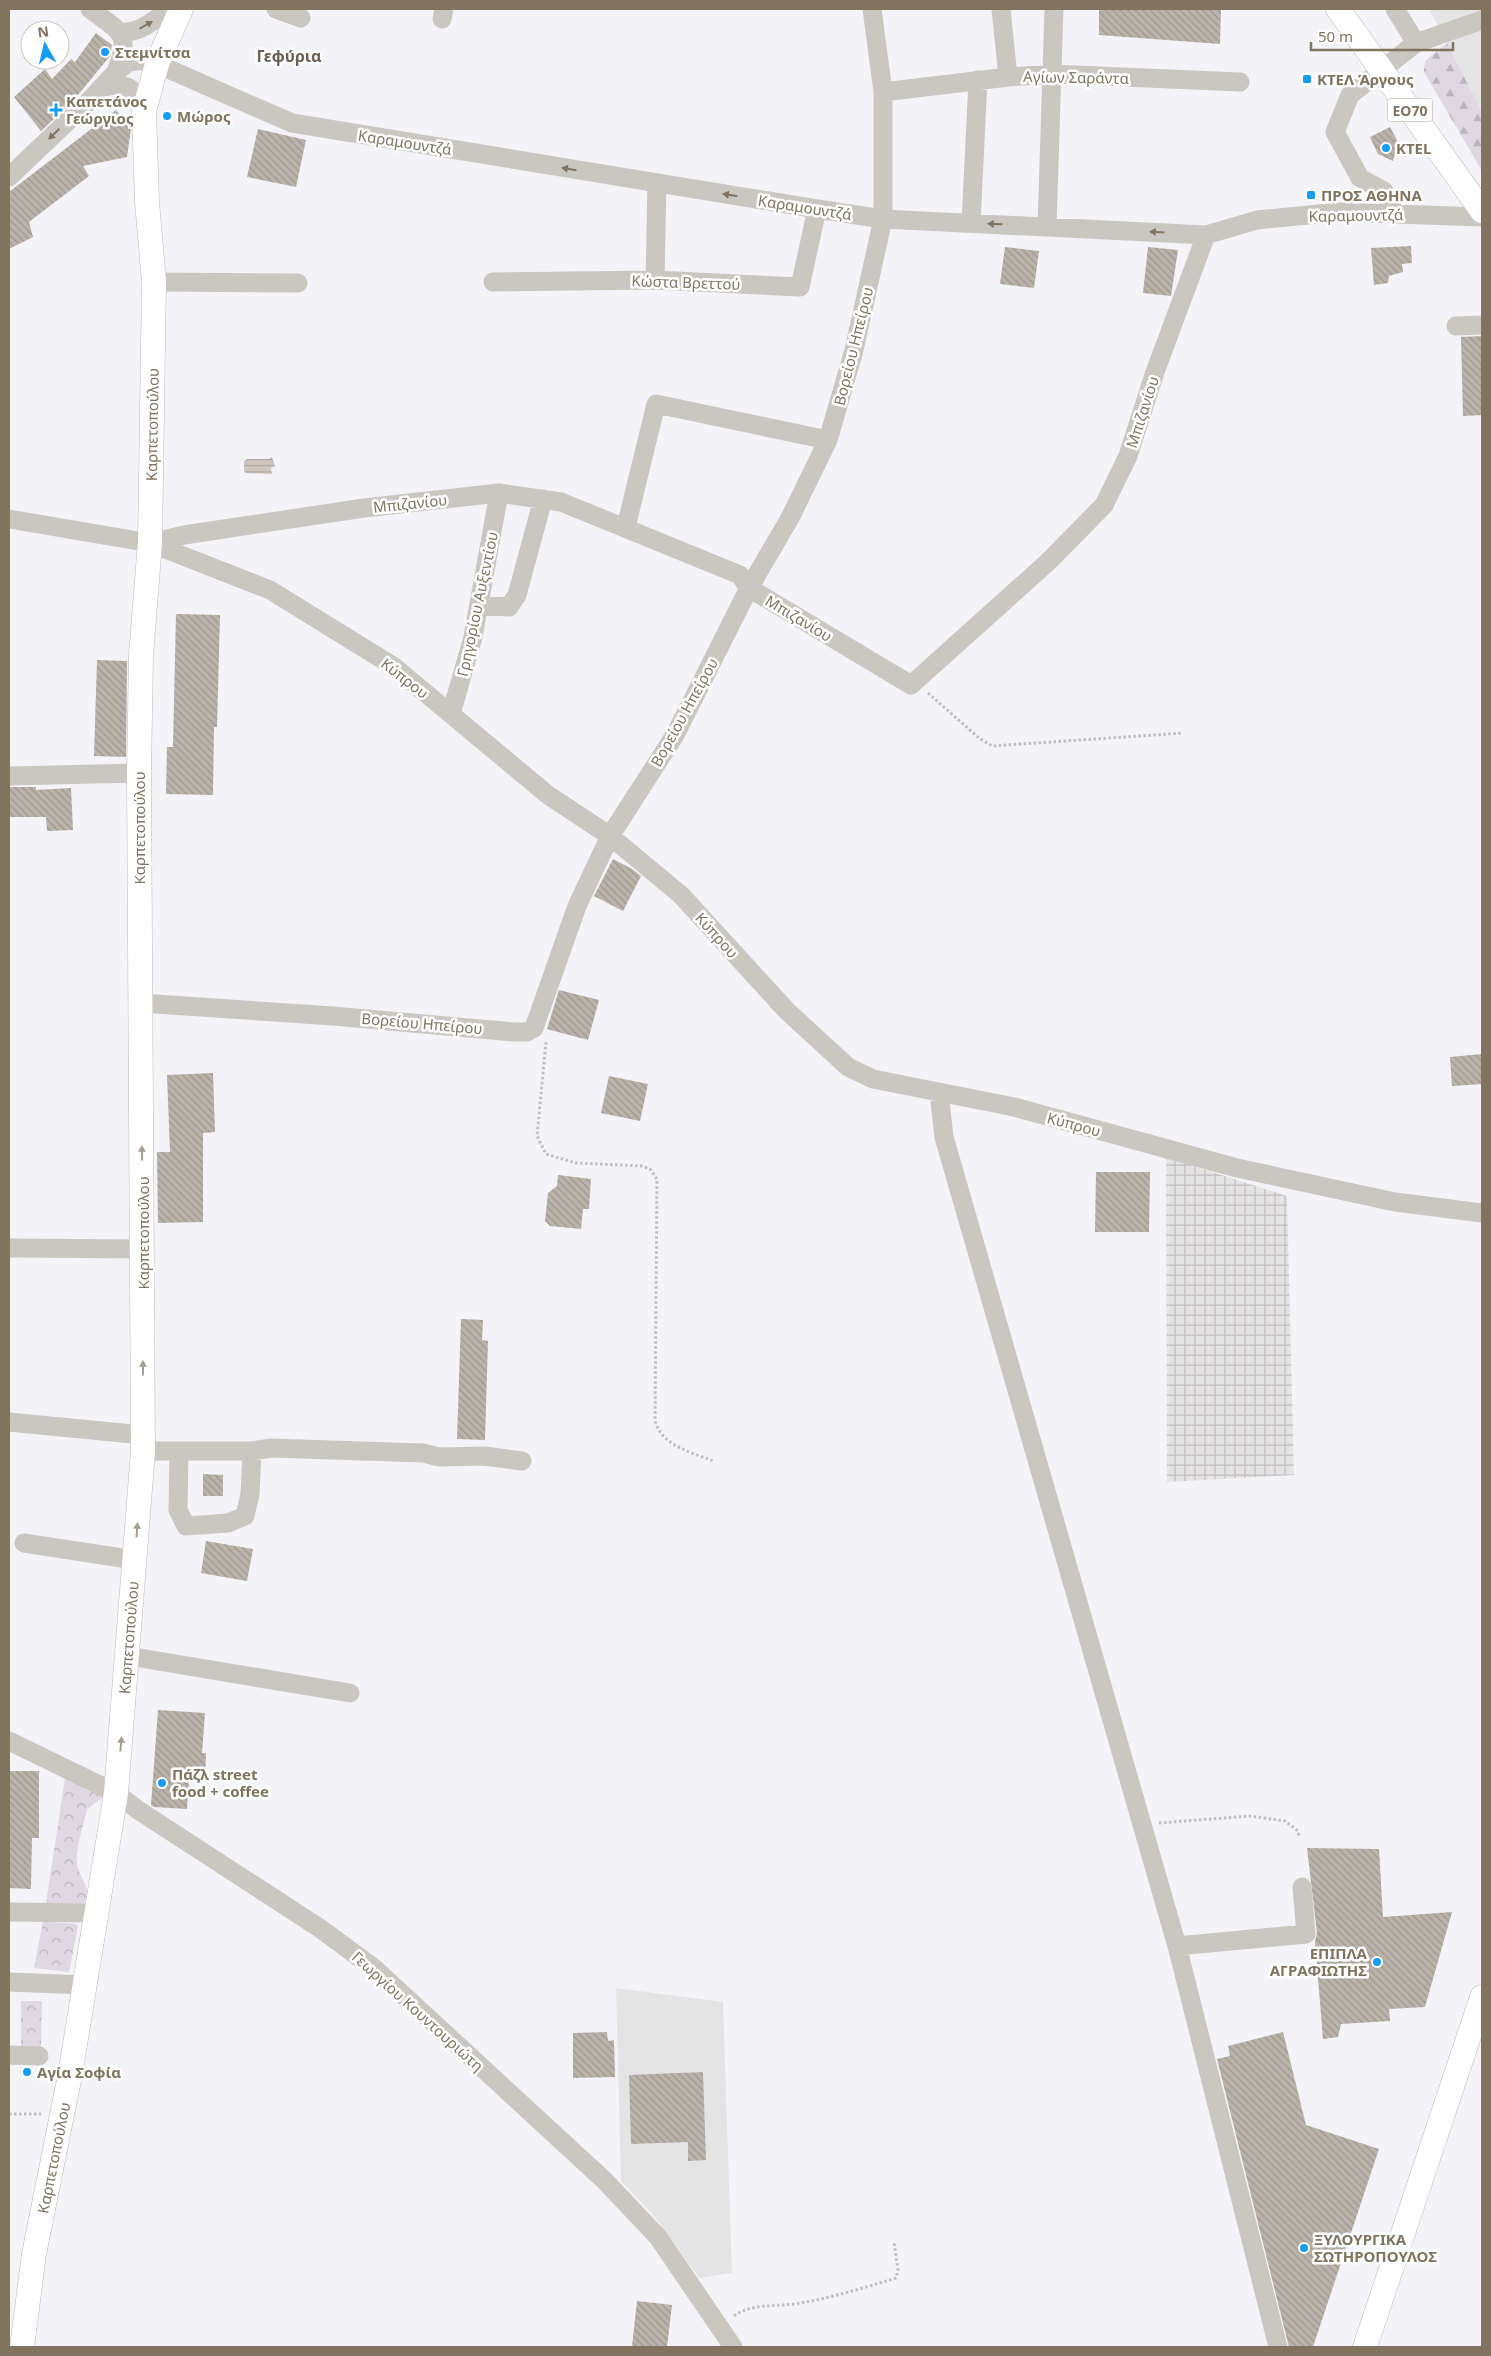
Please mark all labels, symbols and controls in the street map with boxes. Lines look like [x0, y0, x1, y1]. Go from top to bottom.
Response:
north arrow [20, 20, 70, 70]
one-way arrow [140, 20, 153, 29]
scale bar [1311, 20, 1454, 52]
text: N [36, 21, 50, 42]
text: 50 m [1318, 26, 1353, 46]
place label: Στεμνίτσα [115, 42, 191, 62]
district label: Γεφύρια [257, 45, 322, 67]
marker: Στεμνίτσα [99, 46, 111, 58]
street label: Αγίων Σαράντα [1023, 66, 1130, 88]
place label: ΚΤΕΛ Άργους [1317, 69, 1414, 89]
marker: ΚΤΕΛ Άργους [1301, 73, 1313, 85]
place label: Καπετάνος Γεώργιος [66, 91, 148, 128]
road number: ΕΟ70 [1388, 98, 1432, 122]
marker: Καπετάνος Γεώργιος [50, 104, 62, 116]
place label: Μώρος [177, 106, 231, 126]
marker: Μώρος [161, 110, 173, 122]
street label: Καραμουντζά [357, 125, 454, 159]
one-way arrow [48, 128, 60, 140]
place label: KTEL [1396, 138, 1431, 158]
marker: KTEL [1380, 142, 1392, 154]
one-way arrow [561, 164, 577, 172]
place label: ΠΡΟΣ ΑΘΗΝΑ [1321, 185, 1422, 205]
marker: ΠΡΟΣ ΑΘΗΝΑ [1305, 189, 1317, 201]
one-way arrow [721, 190, 737, 198]
street label: Καραμουντζά [757, 190, 854, 224]
street label: Καραμουντζά [1309, 204, 1404, 226]
one-way arrow [987, 220, 1003, 228]
one-way arrow [1149, 228, 1165, 236]
street label: Κώστα Βρεττού [631, 270, 741, 294]
street label: Βορείου Ηπείρου [829, 285, 877, 407]
street label: Καρπετοπούλου [141, 368, 163, 481]
street label: Μπιζανίου [1121, 374, 1163, 450]
street label: Μπιζανίου [372, 489, 448, 517]
street label: Γρηγορίου Αυξεντίου [452, 530, 502, 678]
street label: Μπιζανίου [762, 590, 836, 646]
street label: Κύπρου [377, 653, 433, 703]
street label: Βορείου Ηπείρου [646, 654, 722, 770]
street label: Καρπετοπούλου [129, 771, 149, 885]
street label: Κύπρου [691, 908, 743, 962]
street label: Βορείου Ηπείρου [361, 1008, 483, 1038]
street label: Κύπρου [1045, 1107, 1103, 1141]
one-way arrow [138, 1144, 146, 1160]
street label: Καρπετοπούλου [133, 1176, 153, 1290]
one-way arrow [139, 1359, 147, 1375]
one-way arrow [133, 1522, 141, 1538]
street label: Καρπετοπούλου [114, 1580, 143, 1695]
one-way arrow [117, 1736, 125, 1752]
place label: Πάζλ street food + coffee [172, 1764, 269, 1801]
marker: Πάζλ street food + coffee [156, 1777, 168, 1789]
place label: ΕΠΙΠΛΑ ΑΓΡΑΦΙΩΤΗΣ [1270, 1943, 1368, 1980]
street label: Γεωργίου Κουντουριώτη [348, 1947, 488, 2075]
marker: ΕΠΙΠΛΑ ΑΓΡΑΦΙΩΤΗΣ [1371, 1956, 1383, 1968]
place label: Αγία Σοφία [37, 2062, 121, 2082]
marker: Αγία Σοφία [21, 2066, 33, 2078]
street label: Καρπετοπούλου [32, 2100, 74, 2215]
place label: ΞΥΛΟΥΡΓΙΚΑ ΣΩΤΗΡΟΠΟΥΛΟΣ [1314, 2229, 1437, 2266]
marker: ΞΥΛΟΥΡΓΙΚΑ ΣΩΤΗΡΟΠΟΥΛΟΣ [1298, 2242, 1310, 2254]

